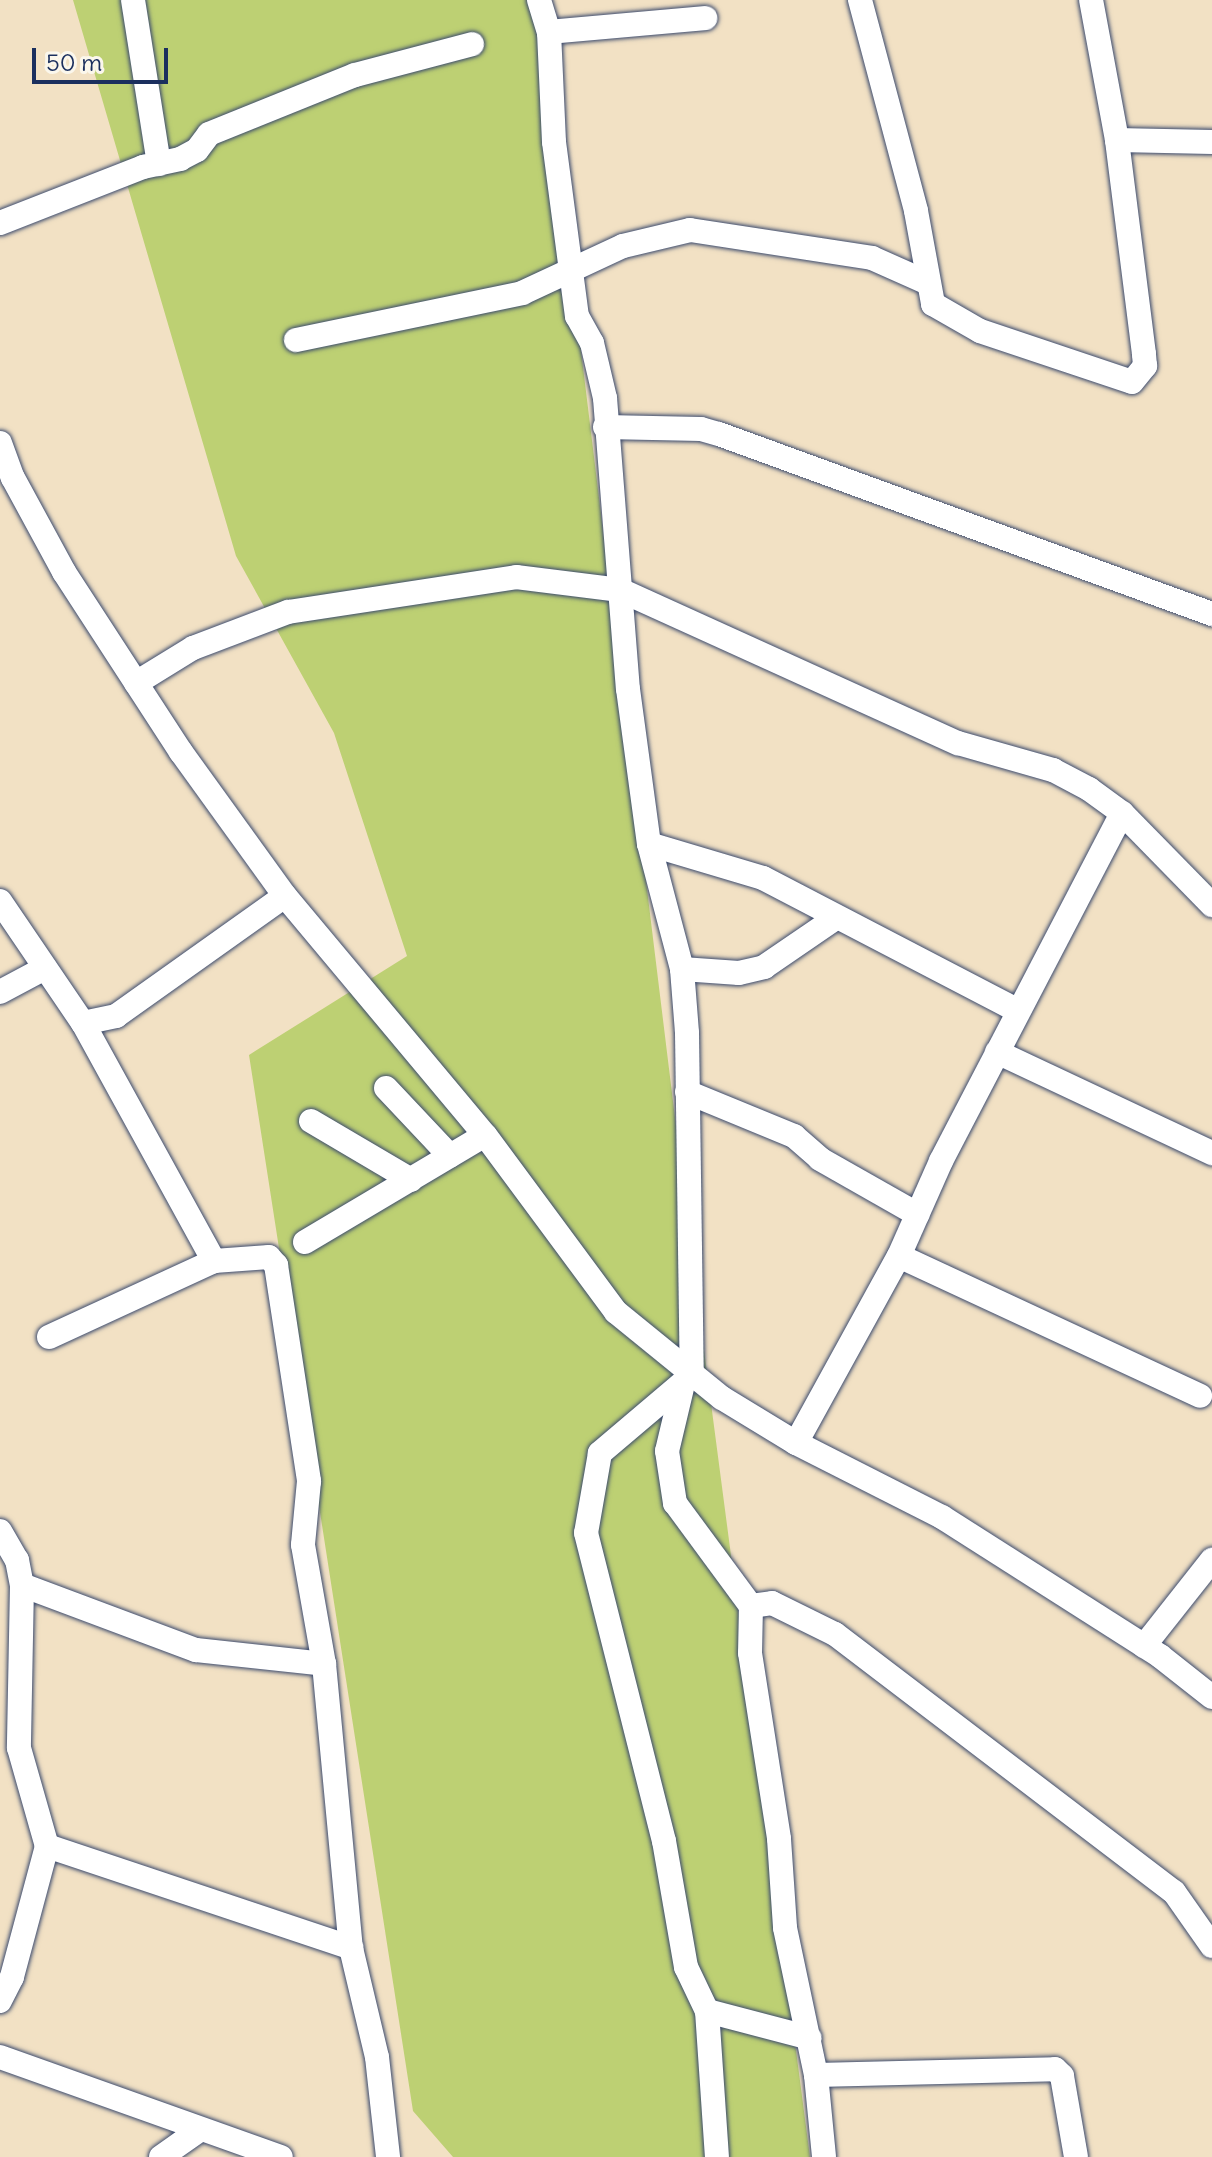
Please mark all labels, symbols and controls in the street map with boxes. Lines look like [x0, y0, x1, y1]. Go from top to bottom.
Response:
scale bar [36, 32, 172, 82]
text: 50 m [46, 47, 102, 77]

